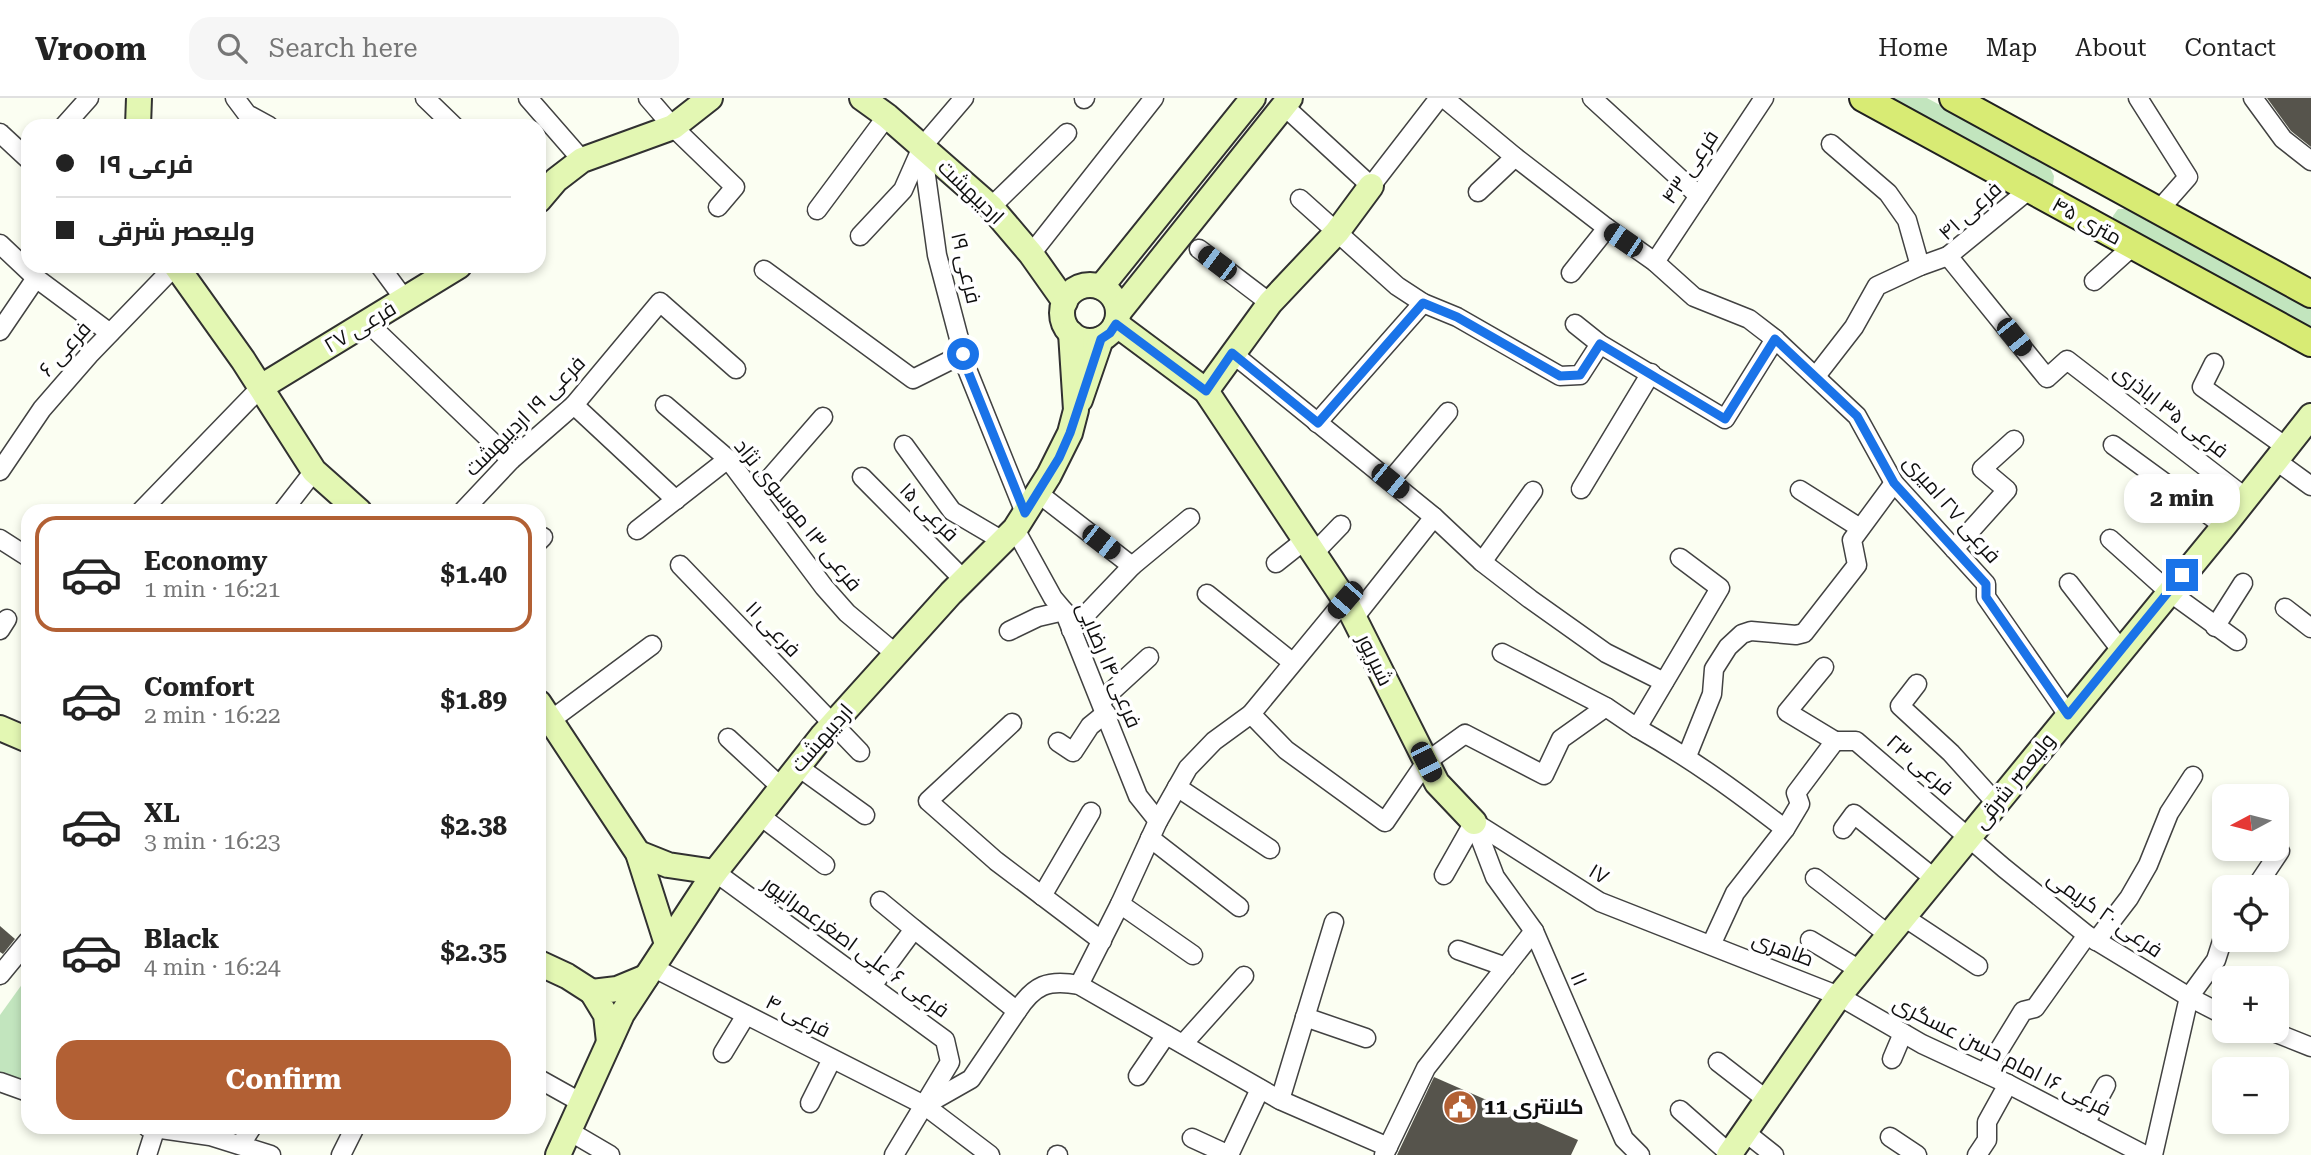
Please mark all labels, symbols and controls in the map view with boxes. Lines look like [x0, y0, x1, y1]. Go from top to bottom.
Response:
search box [189, 17, 679, 80]
text: Vroom [35, 29, 147, 68]
icon: search [213, 29, 251, 67]
text: Search here [269, 33, 418, 63]
text: Home [1878, 34, 1948, 62]
text: Map [1986, 34, 2037, 62]
text: About [2075, 34, 2146, 62]
text: Contact [2184, 34, 2276, 62]
street label: فرعی ۴۳ [1657, 126, 1724, 209]
text: فرعی ۱۹ [98, 149, 193, 179]
street label: اردیبهشت [932, 155, 1009, 230]
street label: فرعی ۴۱ [1934, 177, 2007, 246]
street label: ۴۵ متری [2048, 192, 2126, 251]
text: ولیعصر شرقی [98, 216, 255, 246]
car [1600, 220, 1647, 260]
street label: فرعی ۱۹ [945, 230, 986, 306]
car [1194, 242, 1241, 284]
street label: فرعی ۲۷ [320, 296, 401, 359]
car [1993, 314, 2036, 360]
street label: فرعی ۶ [34, 317, 97, 382]
route start [947, 338, 979, 370]
street label: فرعی ۱۹ اردیبهشت [460, 351, 591, 482]
street label: فرعی ۳۵ اباذری [2109, 359, 2233, 464]
street label: فرعی ۱‍۳ موسوی نژاد [729, 434, 867, 596]
street label: فرعی ۲۷ امیری [1898, 450, 2005, 569]
car [1368, 460, 1413, 502]
callout: 2 min [2124, 474, 2240, 522]
street label: فرعی ۱۵ [894, 478, 963, 547]
text: 2 min [2150, 485, 2214, 512]
car [1078, 521, 1125, 563]
icon: car [60, 543, 123, 606]
text: Economy [144, 546, 267, 576]
text: $1.40 [441, 559, 507, 589]
route end [2166, 559, 2198, 591]
text: 1 min · 16:21 [144, 576, 281, 603]
car [1324, 577, 1367, 623]
street label: فرعی ۱۱ [740, 596, 805, 663]
street label: فرعی ۱۴ رضایی [1071, 599, 1146, 732]
street label: شیرپور [1350, 629, 1398, 691]
icon: car [60, 669, 123, 732]
text: Comfort [144, 672, 254, 702]
text: $1.89 [441, 685, 507, 715]
street label: اردیبهشت [786, 699, 859, 778]
text: 2 min · 16:22 [144, 702, 281, 729]
street label: ولیعصر شرقی [1968, 728, 2061, 834]
street label: فرعی ۲۳ [1881, 729, 1958, 801]
car [1408, 739, 1445, 785]
north arrow [2212, 784, 2289, 861]
map controls [2212, 784, 2289, 1134]
icon: car [60, 795, 123, 858]
text: XL [144, 798, 180, 828]
text: $2.38 [441, 811, 507, 841]
text: 3 min · 16:23 [144, 828, 281, 855]
street label: ۱۷ [1584, 859, 1614, 889]
street label: فرعی ۲۰ کریمی [2042, 866, 2167, 963]
street label: فرعی ۶ علی اصغرعمرانپور [757, 871, 954, 1023]
button: locate [2212, 875, 2289, 952]
icon: car [60, 921, 123, 984]
text: Black [144, 924, 219, 954]
street label: طاهری [1749, 926, 1817, 973]
text: $2.35 [441, 937, 507, 967]
text: 4 min · 16:24 [144, 954, 281, 981]
button: + [2212, 966, 2289, 1043]
street label: ۱۱ [1565, 968, 1593, 990]
street label: فرعی ۴ [761, 990, 834, 1043]
street label: فرعی ۱۶ امام حسن عسگری [1888, 991, 2115, 1123]
button: Confirm [56, 1040, 511, 1120]
button: − [2212, 1057, 2289, 1134]
public building icon: کلانتری 11 [1441, 1088, 1479, 1126]
place label: کلانتری 11 [1484, 1095, 1584, 1119]

